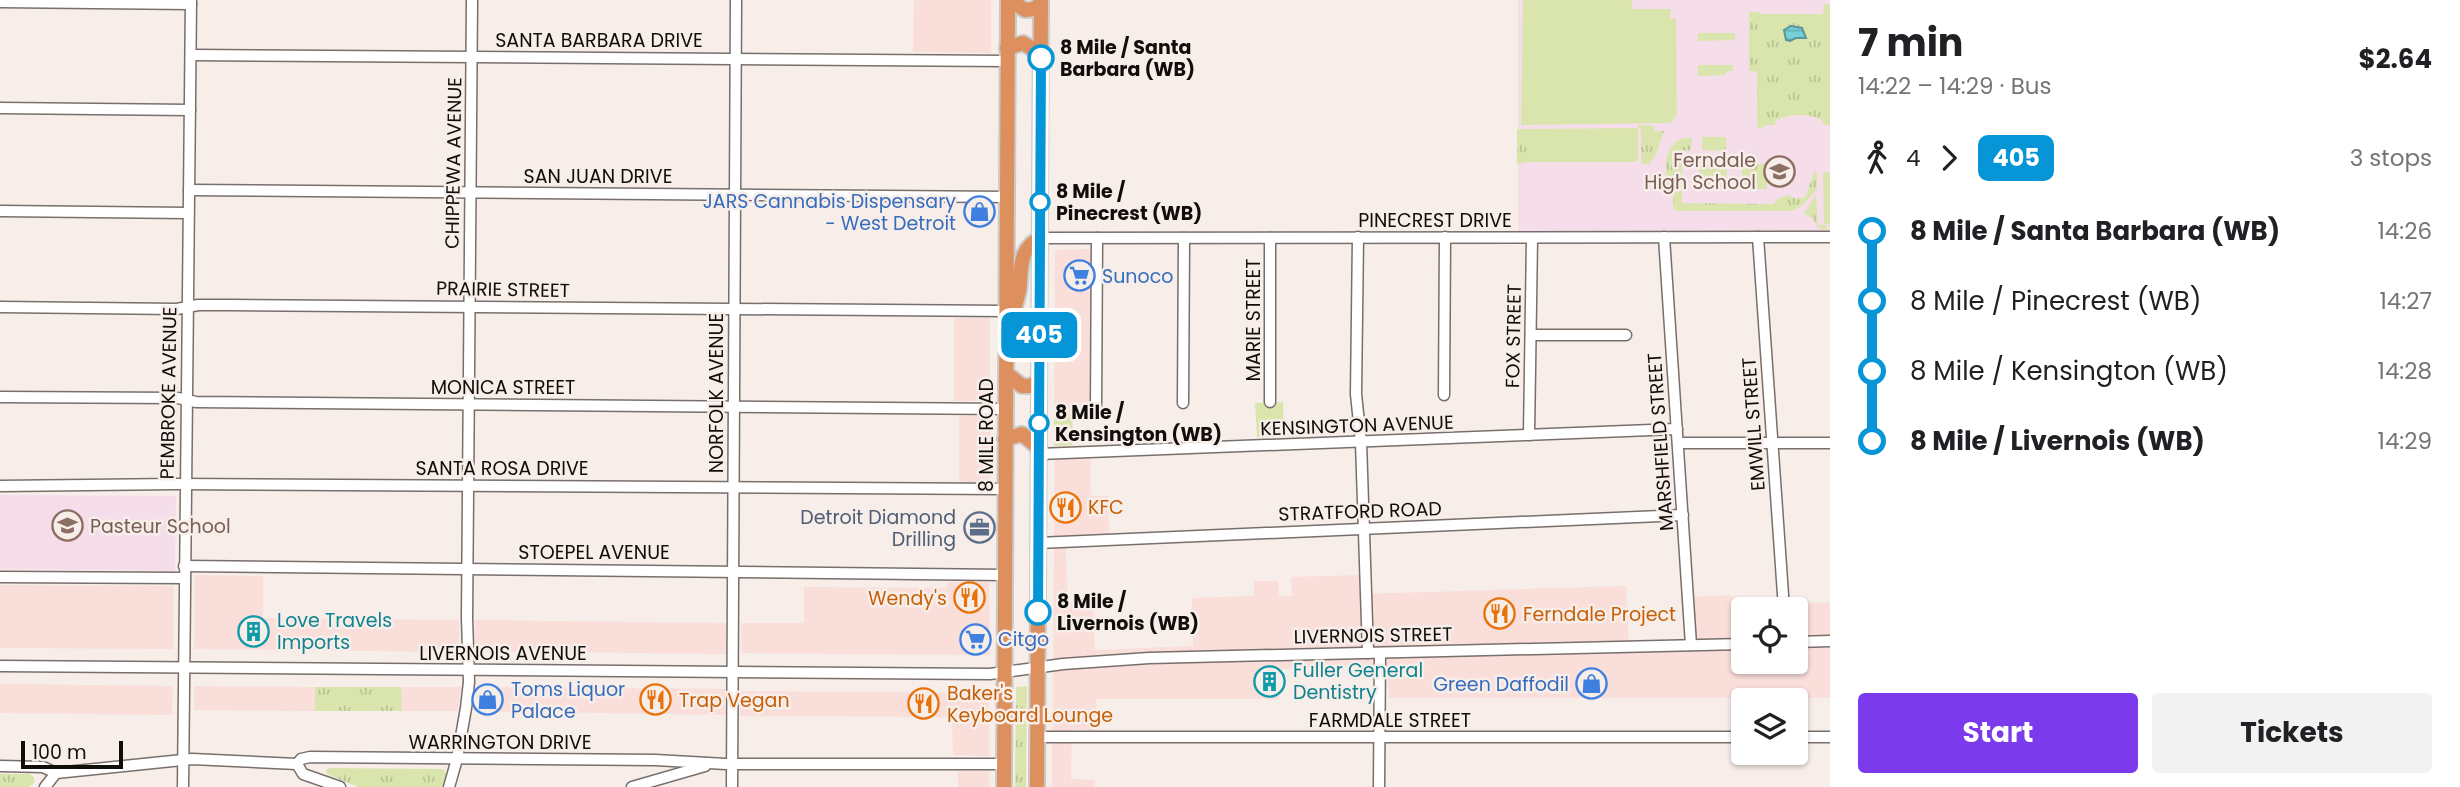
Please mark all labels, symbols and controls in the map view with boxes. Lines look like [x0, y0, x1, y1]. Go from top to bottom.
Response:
text: 7 min [1858, 16, 1963, 69]
street label: SANTA BARBARA DRIVE [495, 27, 703, 54]
place label: 8 Mile / Santa Barbara (WB) [1060, 34, 1195, 83]
text: $2.64 [2359, 41, 2432, 77]
marker: 8 Mile / Santa Barbara (WB) [1028, 45, 1054, 71]
text: 14:22 – 14:29 · Bus [1858, 70, 2051, 102]
street label: CHIPPEWA AVENUE [439, 77, 468, 249]
icon: walk [1858, 139, 1896, 177]
icon: forward [1930, 139, 1968, 177]
text: 405 [1992, 141, 2040, 174]
text: 4 [1906, 142, 1920, 174]
text: 3 stops [2350, 142, 2432, 174]
place label: Ferndale High School [1644, 147, 1756, 196]
school or university icon: Ferndale High School [1762, 154, 1796, 188]
street label: SAN JUAN DRIVE [524, 163, 672, 190]
place label: 8 Mile / Pinecrest (WB) [1056, 178, 1202, 227]
place label: JARS Cannabis Dispensary - West Detroit [703, 188, 956, 237]
marker: 8 Mile / Pinecrest (WB) [1030, 192, 1050, 212]
shop icon: JARS Cannabis Dispensary - West Detroit [962, 195, 996, 229]
street label: PINECREST DRIVE [1358, 207, 1512, 234]
text: 8 Mile / Santa Barbara (WB) [1910, 213, 2280, 249]
text: 14:26 [2377, 215, 2432, 247]
supermarket icon: Sunoco [1062, 259, 1096, 293]
street label: MARIE STREET [1240, 259, 1267, 381]
place label: Sunoco [1102, 263, 1173, 290]
street label: PRAIRIE STREET [436, 275, 570, 304]
text: 8 Mile / Pinecrest (WB) [1910, 283, 2202, 319]
street label: FOX STREET [1499, 284, 1528, 388]
text: 14:27 [2379, 285, 2432, 317]
street label: PEMBROKE AVENUE [153, 306, 184, 480]
line badge: 405 [999, 312, 1079, 358]
street label: NORFOLK AVENUE [703, 313, 730, 473]
text: 405 [1015, 318, 1063, 351]
street label: MARSHFIELD STREET [1641, 352, 1680, 532]
text: 8 Mile / Kensington (WB) [1910, 353, 2228, 389]
text: 14:28 [2378, 355, 2432, 387]
street label: EMWILL STREET [1735, 356, 1772, 492]
street label: MONICA STREET [431, 374, 575, 401]
street label: 8 MILE ROAD [973, 378, 1000, 492]
place label: 8 Mile / Kensington (WB) [1055, 399, 1222, 448]
street label: KENSINGTON AVENUE [1260, 409, 1454, 442]
marker: 8 Mile / Kensington (WB) [1029, 413, 1049, 433]
text: 8 Mile / Livernois (WB) [1910, 423, 2205, 459]
text: 14:29 [2378, 425, 2432, 457]
street label: SANTA ROSA DRIVE [415, 455, 589, 482]
restaurant icon: KFC [1048, 490, 1082, 524]
place label: KFC [1088, 494, 1124, 521]
street label: STRATFORD ROAD [1278, 495, 1442, 528]
place label: Detroit Diamond Drilling [800, 504, 956, 553]
school or university icon: Pasteur School [50, 509, 84, 543]
office icon: Detroit Diamond Drilling [962, 511, 996, 545]
place label: Pasteur School [90, 513, 231, 540]
street label: STOEPEL AVENUE [518, 539, 670, 566]
restaurant icon: Wendy's [953, 581, 987, 615]
place label: Wendy's [868, 585, 947, 612]
place label: 8 Mile / Livernois (WB) [1057, 588, 1199, 637]
restaurant icon: Ferndale Project [1483, 597, 1517, 631]
map controls [1731, 597, 1808, 765]
button: locate [1731, 597, 1808, 674]
marker: 8 Mile / Livernois (WB) [1025, 599, 1051, 625]
place label: Ferndale Project [1523, 601, 1676, 628]
place label: Love Travels Imports [277, 607, 392, 656]
building icon: Love Travels Imports [237, 614, 271, 648]
street label: LIVERNOIS STREET [1293, 621, 1453, 650]
supermarket icon: Citgo [958, 622, 992, 656]
place label: Citgo [998, 626, 1049, 653]
street label: LIVERNOIS AVENUE [419, 640, 587, 667]
place label: Fuller General Dentistry [1293, 657, 1423, 706]
building icon: Fuller General Dentistry [1253, 664, 1287, 698]
shop icon: Green Daffodil [1575, 667, 1609, 701]
place label: Green Daffodil [1433, 671, 1569, 698]
place label: Toms Liquor Palace [511, 676, 625, 725]
place label: Baker's Keyboard Lounge [947, 680, 1113, 729]
shop icon: Toms Liquor Palace [471, 683, 505, 717]
restaurant icon: Trap Vegan [639, 683, 673, 717]
place label: Trap Vegan [679, 687, 790, 714]
restaurant icon: Baker's Keyboard Lounge [907, 687, 941, 721]
button: layers [1731, 688, 1808, 765]
button: Start [1858, 693, 2138, 773]
button: Tickets [2152, 693, 2432, 773]
street label: FARMDALE STREET [1309, 707, 1471, 734]
street label: WARRINGTON DRIVE [408, 729, 592, 756]
scale bar [21, 738, 122, 770]
text: 100 m [32, 739, 87, 766]

